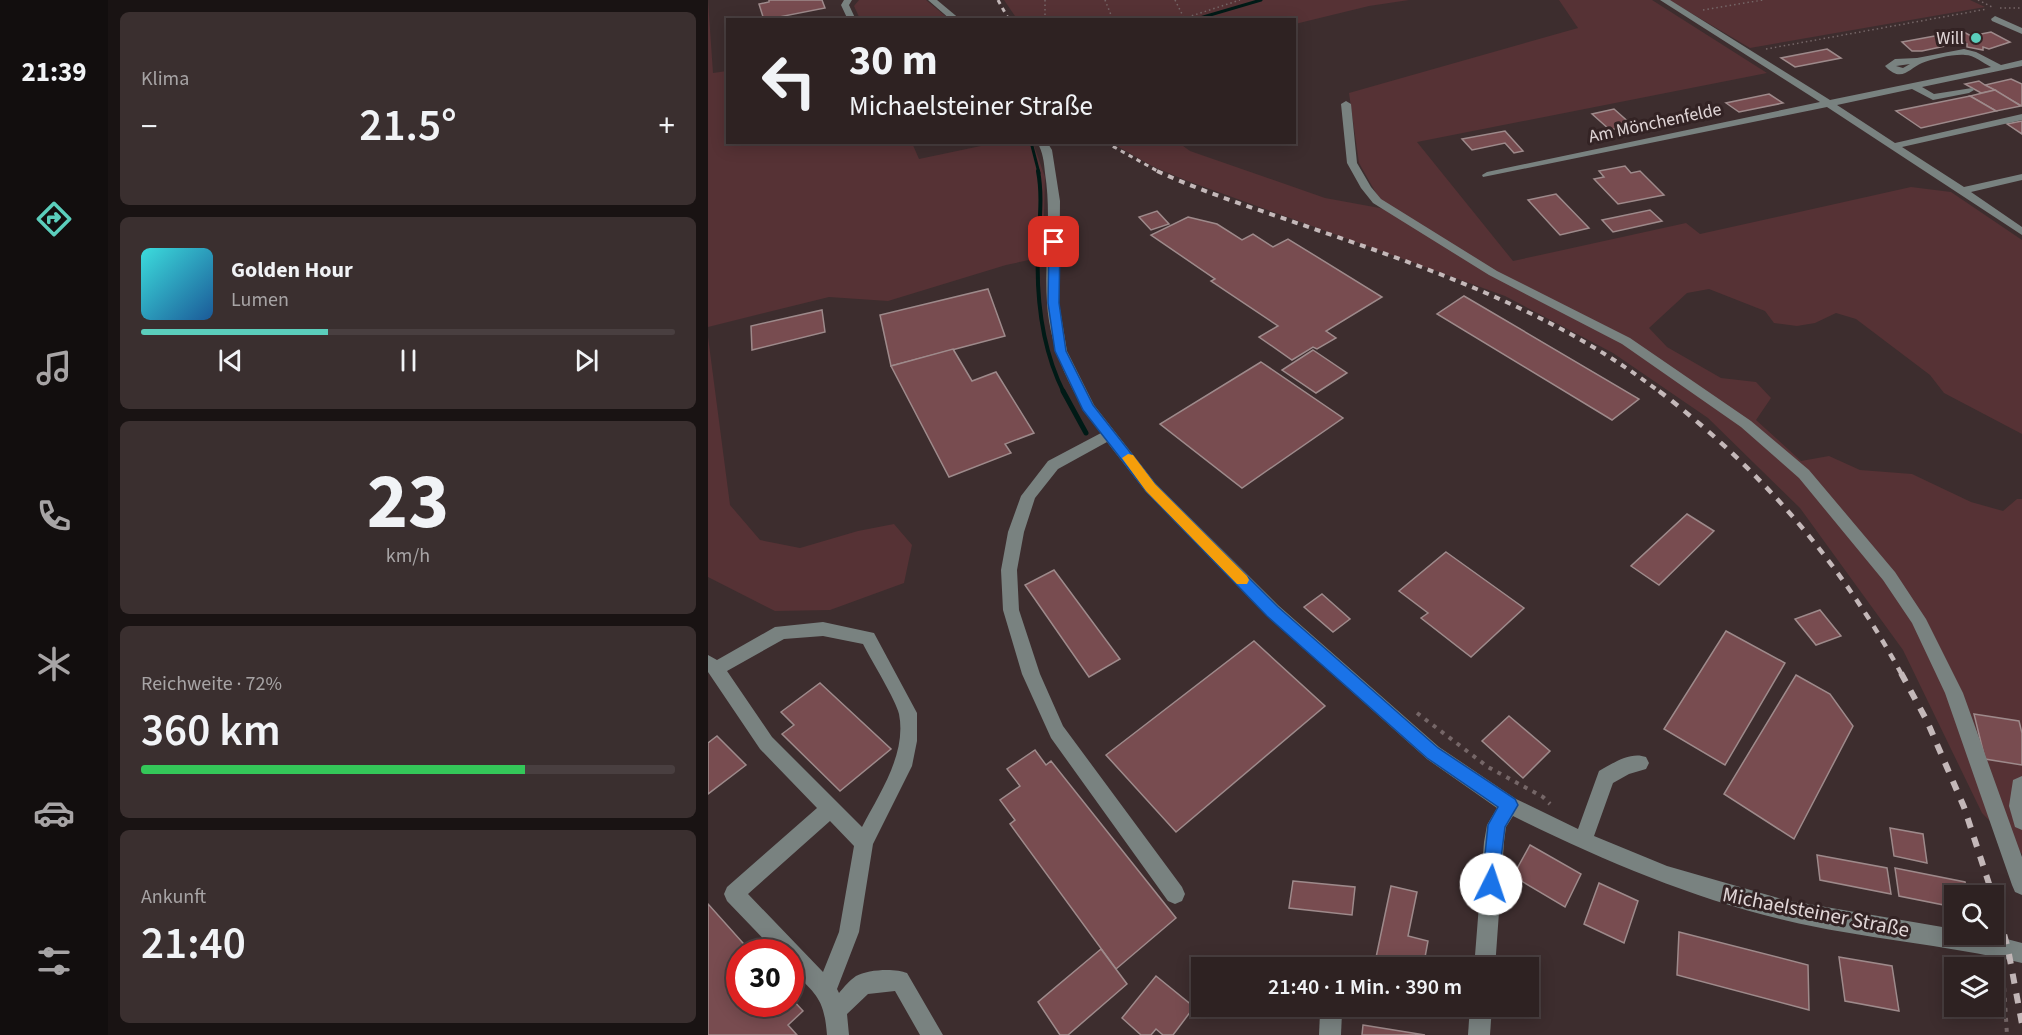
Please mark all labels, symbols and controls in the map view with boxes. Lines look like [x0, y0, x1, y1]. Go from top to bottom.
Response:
place label: Will [1936, 26, 1964, 51]
text: 30 m [849, 31, 938, 91]
marker: Will [1969, 31, 1983, 45]
icon: left [750, 42, 828, 120]
text: 21:39 [21, 53, 87, 92]
text: Klima [141, 65, 189, 93]
text: Michaelsteiner Straße [849, 87, 1093, 126]
text: 21.5° [359, 94, 457, 158]
street label: Am Mönchenfelde [1586, 97, 1724, 149]
text: − [141, 103, 157, 150]
text: + [659, 103, 675, 150]
icon: directions [33, 198, 75, 240]
pin [1028, 216, 1079, 267]
icon: arrive [1037, 225, 1070, 258]
text: Golden Hour [231, 254, 353, 286]
text: Lumen [231, 286, 289, 314]
icon: previous [214, 344, 247, 377]
icon: pause [392, 344, 425, 377]
icon: next [570, 344, 603, 377]
icon: music [33, 347, 75, 389]
text: 23 [367, 447, 449, 558]
icon: phone [33, 495, 75, 537]
text: km/h [386, 542, 430, 570]
icon: climate [33, 643, 75, 685]
text: Reichweite · 72% [141, 670, 282, 698]
text: 360 km [141, 699, 281, 763]
icon: car [33, 792, 75, 834]
position arrow [1459, 852, 1523, 916]
street label: Michaelsteiner Straße [1720, 879, 1912, 945]
text: Ankunft [141, 883, 206, 911]
map controls [1944, 885, 2004, 1017]
button: search [1944, 885, 2004, 945]
text: 21:40 [141, 912, 246, 976]
speed limit sign: 30 [726, 939, 804, 1017]
icon: filters [33, 940, 75, 982]
button: layers [1944, 957, 2004, 1017]
text: 21:40 · 1 Min. · 390 m [1268, 971, 1462, 1003]

